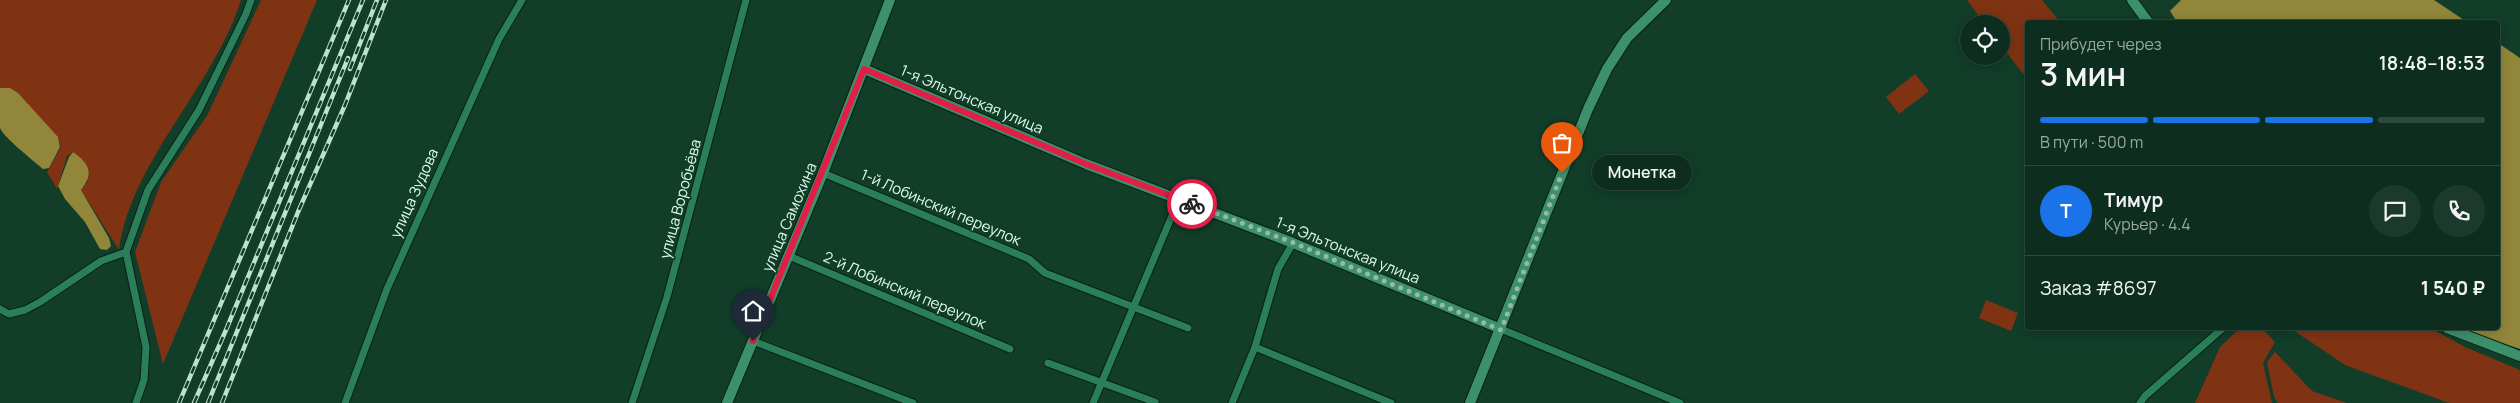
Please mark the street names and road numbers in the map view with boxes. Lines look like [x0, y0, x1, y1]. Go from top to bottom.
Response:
street label: 1-я Эльтонская улица [897, 59, 1047, 139]
street label: улица Воробьёва [654, 137, 706, 261]
street label: улица Зудова [385, 145, 443, 241]
street label: улица Самохина [756, 159, 822, 275]
street label: 1-й Лобинский переулок [858, 164, 1025, 251]
street label: 1-я Эльтонская улица [1273, 212, 1423, 288]
street label: 2-й Лобинский переулок [820, 246, 990, 334]

